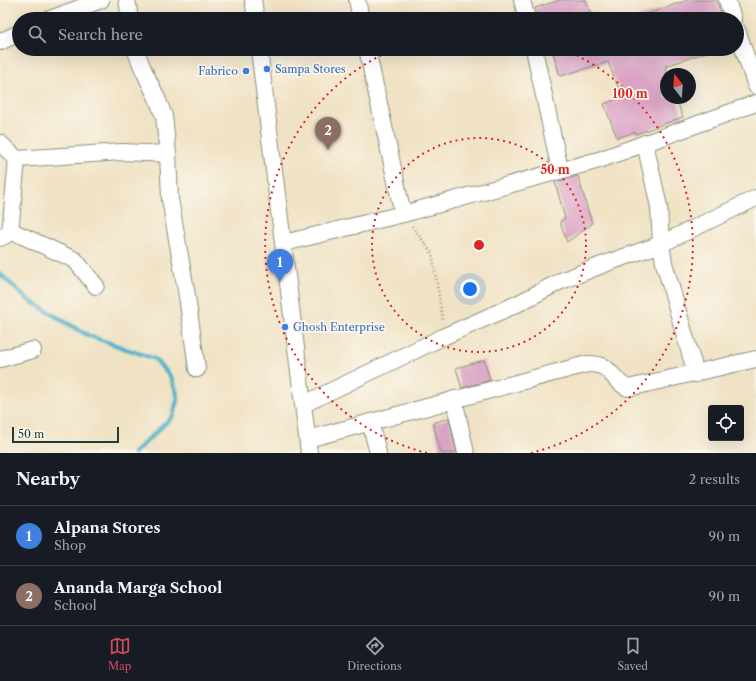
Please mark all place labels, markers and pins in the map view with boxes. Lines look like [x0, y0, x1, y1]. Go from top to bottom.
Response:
place label: Sampa Stores [275, 62, 346, 76]
place label: Fabrico [198, 64, 238, 78]
marker: Sampa Stores [262, 64, 272, 74]
marker: Fabrico [241, 66, 251, 76]
pin: 2 [315, 117, 341, 150]
centre of rings [472, 238, 486, 252]
pin: 1 [267, 249, 293, 282]
place label: Ghosh Enterprise [293, 320, 385, 334]
marker: Ghosh Enterprise [280, 322, 290, 332]

